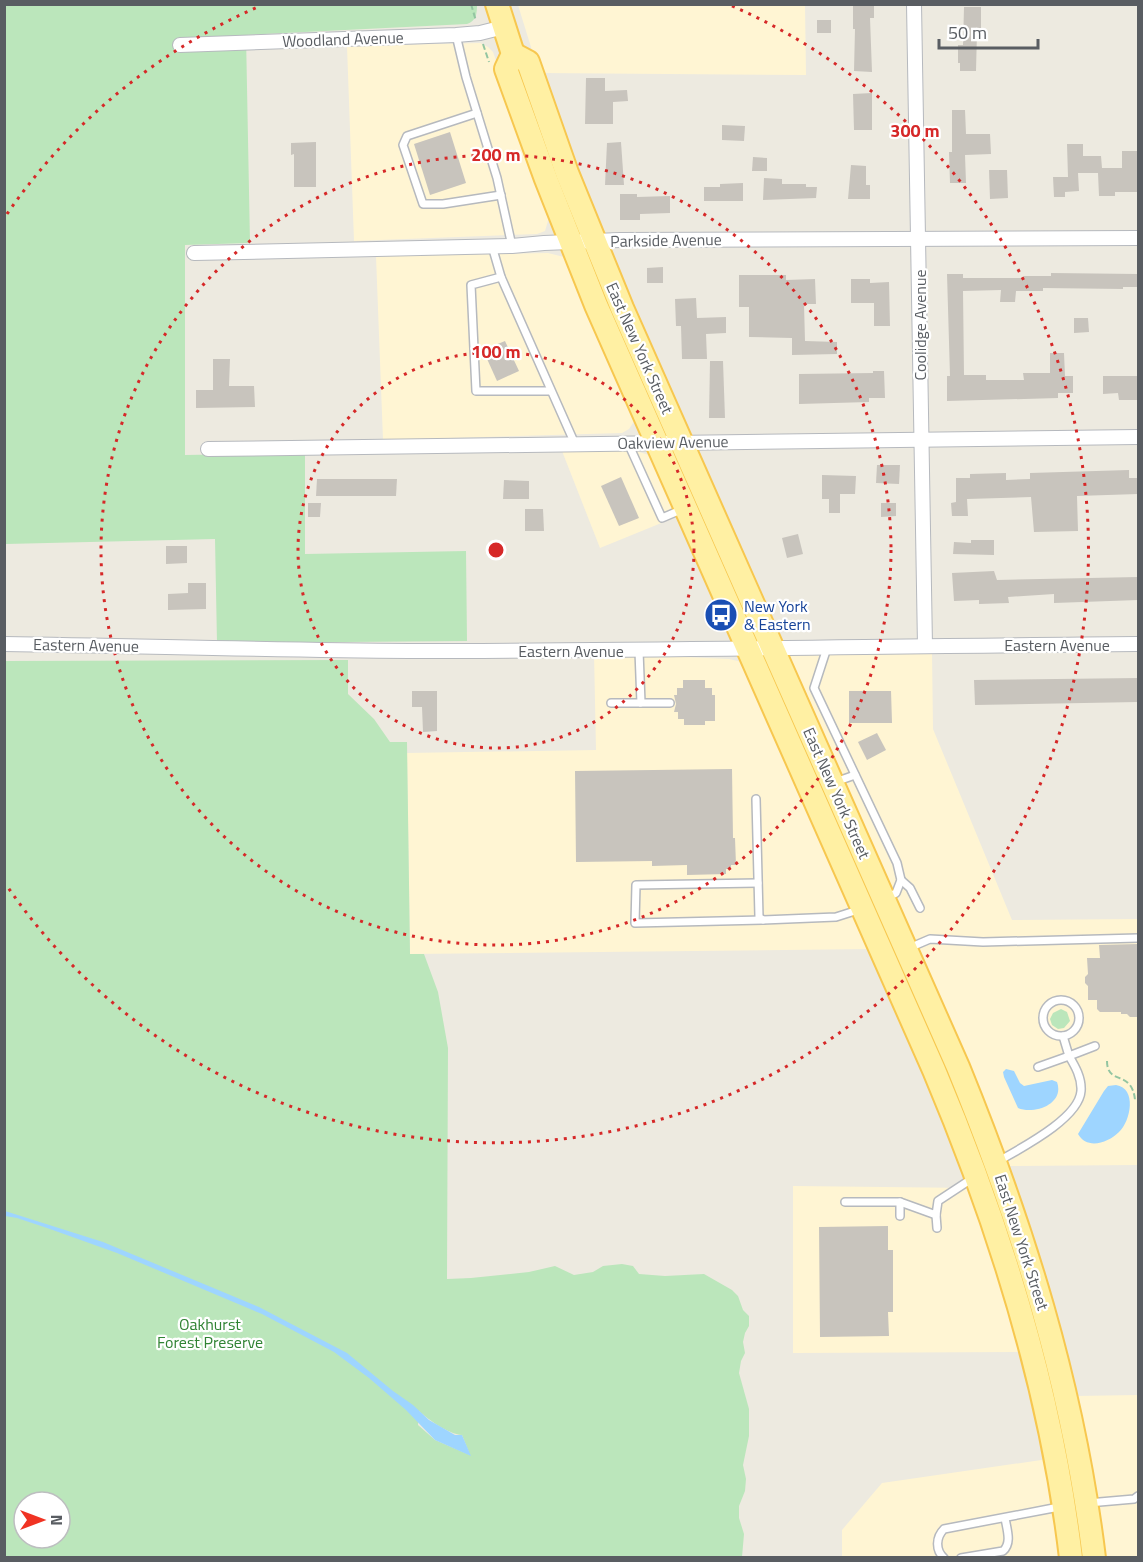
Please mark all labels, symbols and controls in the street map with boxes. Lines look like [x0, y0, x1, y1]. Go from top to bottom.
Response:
scale bar [939, 12, 1038, 50]
text: 50 m [948, 19, 987, 46]
street label: Woodland Avenue [282, 25, 404, 53]
text: 300 m [890, 117, 940, 144]
text: 200 m [471, 141, 521, 168]
street label: Parkside Avenue [610, 227, 722, 253]
street label: Coolidge Avenue [908, 270, 932, 380]
street label: East New York Street [600, 278, 680, 418]
text: 100 m [471, 338, 521, 365]
street label: Oakview Avenue [617, 429, 729, 455]
centre of rings [486, 540, 506, 560]
place label: New York & Eastern [744, 594, 811, 636]
bus stop icon: New York & Eastern [703, 597, 739, 633]
street label: Eastern Avenue [33, 632, 139, 658]
street label: Eastern Avenue [1004, 633, 1110, 657]
street label: Eastern Avenue [518, 639, 624, 663]
street label: East New York Street [797, 723, 877, 863]
street label: East New York Street [989, 1171, 1055, 1313]
park label: Oakhurst Forest Preserve [157, 1312, 263, 1354]
north arrow [12, 1490, 72, 1550]
text: N [45, 1514, 69, 1526]

